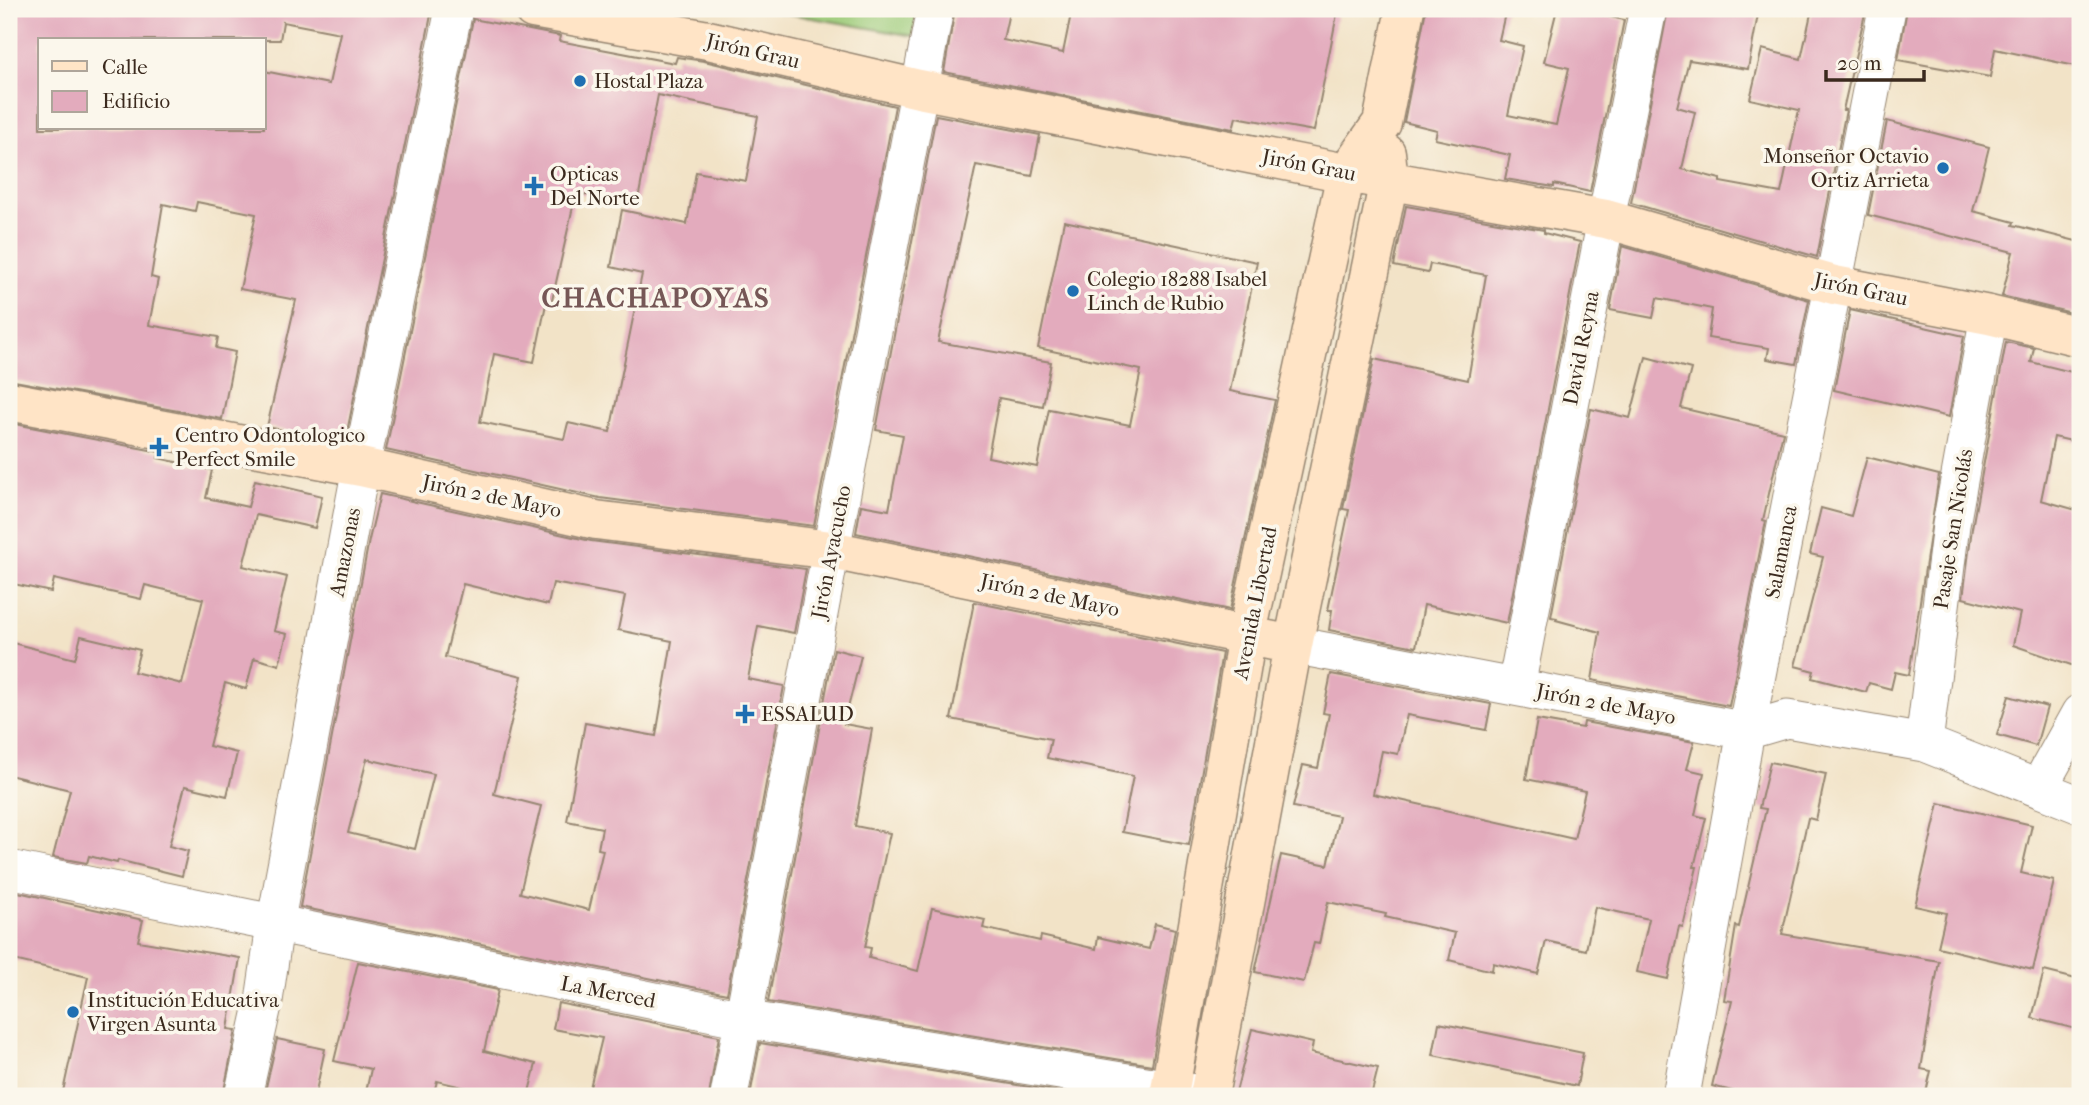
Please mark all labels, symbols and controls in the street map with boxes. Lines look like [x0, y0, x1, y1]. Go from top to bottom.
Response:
street label: Jirón Grau [702, 28, 802, 73]
legend [38, 38, 266, 130]
scale bar [1826, 38, 1924, 82]
text: 20 m [1837, 51, 1882, 75]
text: Calle [102, 55, 148, 79]
place label: Hostal Plaza [594, 69, 704, 93]
marker: Hostal Plaza [572, 73, 588, 89]
text: Edificio [102, 89, 170, 113]
street label: Jirón Grau [1258, 144, 1358, 186]
place label: Monseñor Octavio Ortiz Arrieta [1763, 144, 1929, 192]
marker: Monseñor Octavio Ortiz Arrieta [1935, 160, 1951, 176]
place label: Opticas Del Norte [550, 162, 640, 210]
marker: Opticas Del Norte [524, 176, 544, 196]
place label: Colegio 18288 Isabel Linch de Rubio [1087, 267, 1268, 315]
street label: Jirón Grau [1810, 267, 1910, 311]
district label: CHACHAPOYAS [541, 281, 771, 314]
marker: Colegio 18288 Isabel Linch de Rubio [1065, 283, 1081, 299]
street label: David Reyna [1558, 289, 1604, 407]
place label: Centro Odontologico Perfect Smile [175, 423, 365, 471]
marker: Centro Odontologico Perfect Smile [149, 437, 169, 457]
street label: Pasaje San Nicolás [1928, 447, 1978, 611]
street label: Jirón 2 de Mayo [418, 469, 564, 522]
street label: Jirón Ayacucho [806, 483, 856, 623]
street label: Salamanca [1760, 503, 1802, 601]
street label: Amazonas [324, 505, 365, 600]
street label: Avenida Libertad [1228, 524, 1282, 682]
street label: Jirón 2 de Mayo [976, 568, 1122, 621]
street label: Jirón 2 de Mayo [1532, 678, 1678, 729]
place label: ESSALUD [761, 702, 854, 726]
marker: ESSALUD [735, 704, 755, 724]
street label: La Merced [558, 971, 658, 1013]
place label: Institución Educativa Virgen Asunta [86, 988, 279, 1036]
marker: Institución Educativa Virgen Asunta [65, 1004, 81, 1020]

